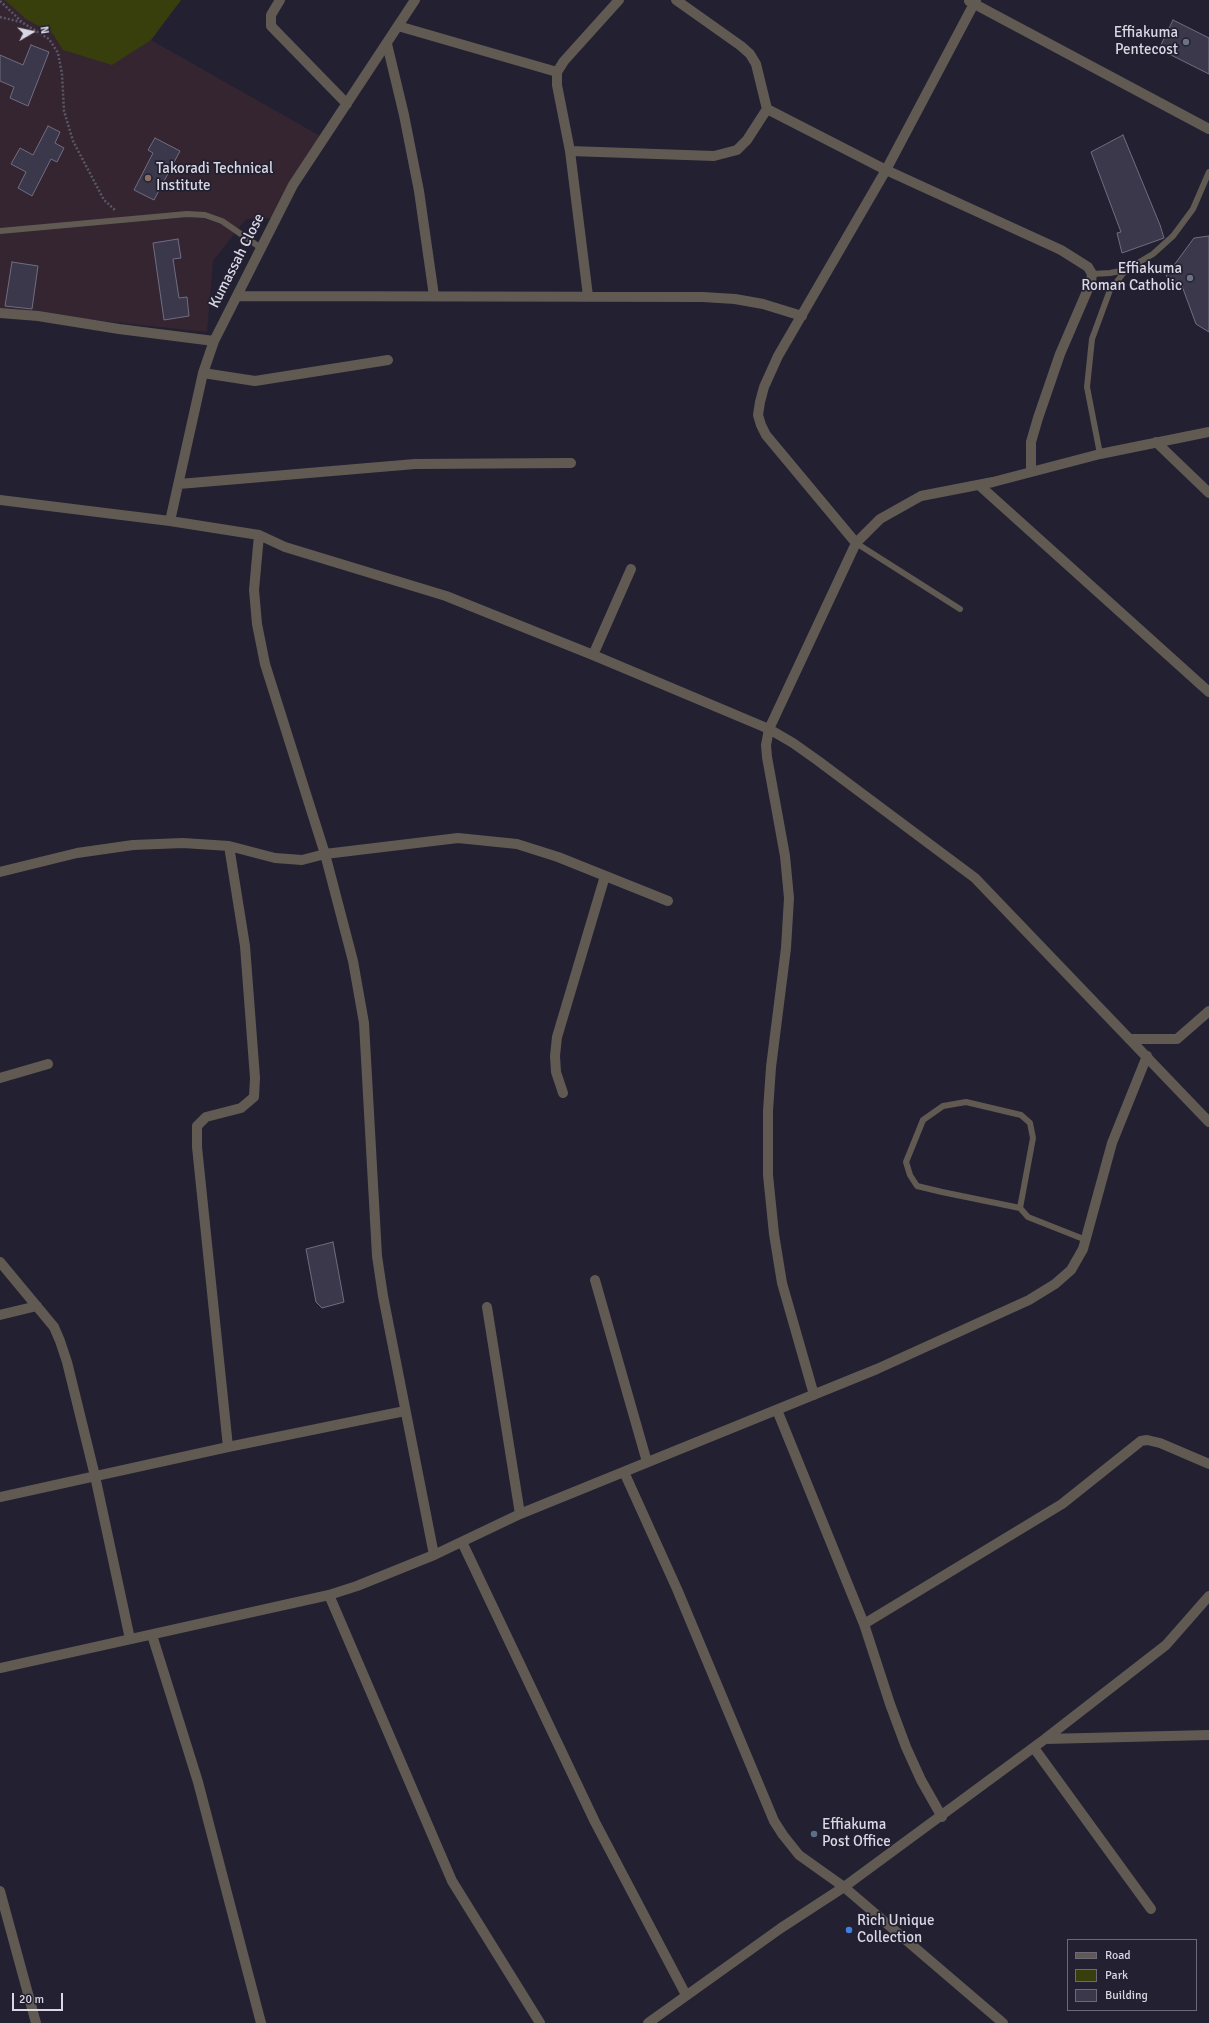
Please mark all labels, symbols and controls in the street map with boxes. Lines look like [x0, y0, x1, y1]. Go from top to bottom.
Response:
north arrow [12, 12, 52, 52]
place label: Effiakuma Pentecost [1114, 24, 1178, 59]
text: N [37, 25, 51, 35]
marker: Effiakuma Pentecost [1181, 37, 1191, 47]
place label: Takoradi Technical Institute [156, 160, 273, 195]
marker: Takoradi Technical Institute [143, 173, 153, 183]
street label: Kumassah Close [205, 211, 269, 311]
place label: Effiakuma Roman Catholic [1081, 260, 1182, 295]
marker: Effiakuma Roman Catholic [1185, 273, 1195, 283]
place label: Effiakuma Post Office [822, 1816, 891, 1851]
marker: Effiakuma Post Office [809, 1829, 819, 1839]
place label: Rich Unique Collection [857, 1912, 935, 1947]
marker: Rich Unique Collection [844, 1925, 854, 1935]
legend [1067, 1939, 1197, 2011]
text: Road [1105, 1948, 1131, 1963]
text: Park [1105, 1968, 1128, 1983]
scale bar [14, 1985, 65, 2011]
text: Building [1105, 1988, 1148, 2003]
text: 20 m [19, 1992, 44, 2007]

